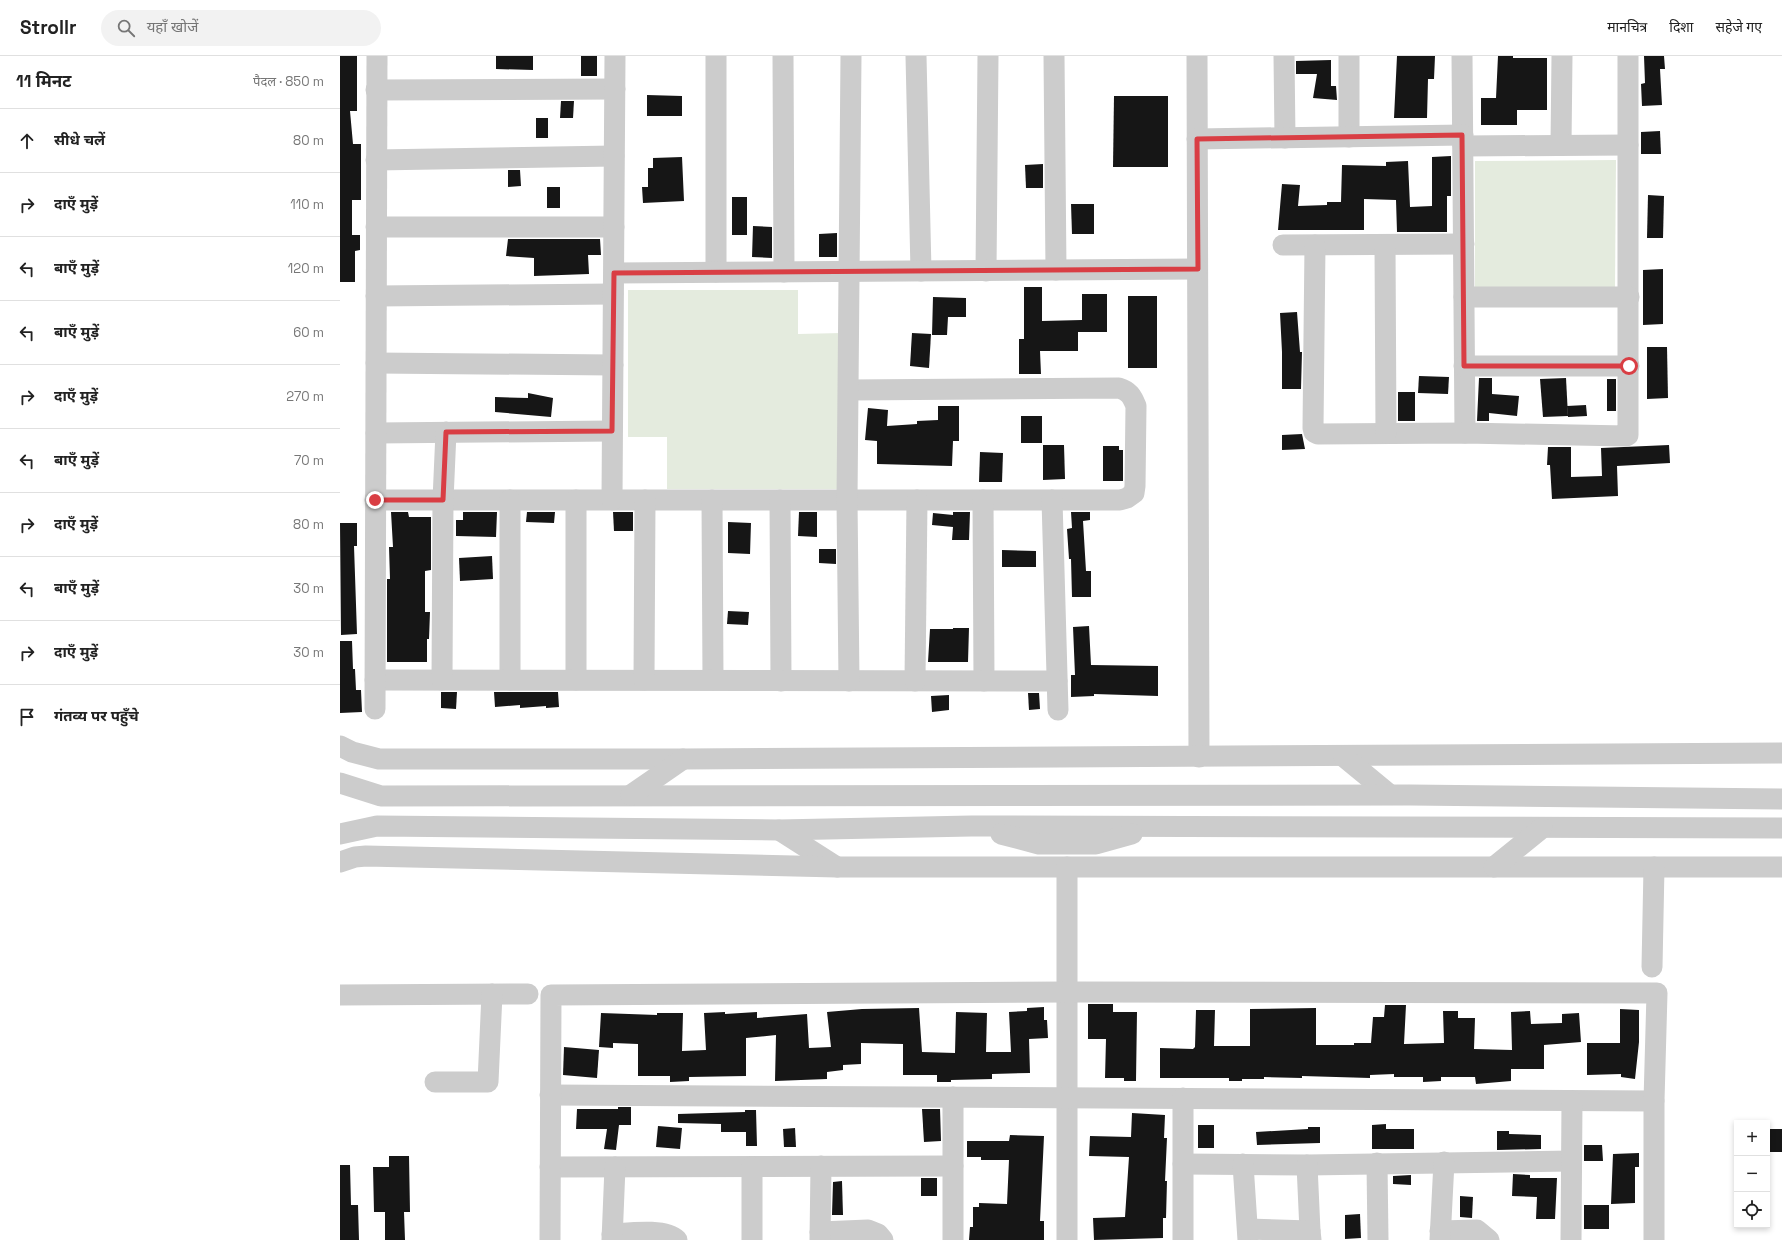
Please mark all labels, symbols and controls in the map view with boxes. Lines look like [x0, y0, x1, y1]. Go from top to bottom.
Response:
search box [101, 10, 381, 46]
text: Strollr [20, 15, 77, 40]
icon: search [115, 17, 137, 39]
text: यहाँ खोजें [147, 17, 198, 36]
text: मानचित्र [1607, 18, 1647, 36]
text: दिशा [1669, 18, 1693, 36]
text: सहेजे गए [1715, 18, 1762, 36]
text: 11 मिनट [16, 70, 71, 92]
text: पैदल · 850 m [253, 73, 324, 90]
icon: ahead [16, 130, 38, 152]
text: सीधे चलें [54, 130, 105, 149]
text: 80 m [293, 132, 324, 149]
icon: right [16, 194, 38, 216]
text: दाएँ मुड़ें [54, 194, 98, 213]
text: 110 m [290, 196, 324, 213]
icon: left [16, 258, 38, 280]
text: बाएँ मुड़ें [54, 258, 99, 277]
text: 120 m [288, 260, 324, 277]
icon: left [16, 322, 38, 344]
text: बाएँ मुड़ें [54, 322, 99, 341]
text: 60 m [293, 324, 324, 341]
route start [1620, 357, 1638, 375]
icon: right [16, 386, 38, 408]
text: दाएँ मुड़ें [54, 386, 98, 405]
text: 270 m [286, 388, 324, 405]
icon: left [16, 450, 38, 472]
text: बाएँ मुड़ें [54, 450, 99, 469]
text: 70 m [294, 452, 324, 469]
route end [366, 491, 384, 509]
icon: right [16, 514, 38, 536]
text: दाएँ मुड़ें [54, 514, 98, 533]
text: 80 m [293, 516, 324, 533]
icon: left [16, 578, 38, 600]
text: बाएँ मुड़ें [54, 578, 99, 597]
text: 30 m [293, 580, 324, 597]
icon: right [16, 642, 38, 664]
text: दाएँ मुड़ें [54, 642, 98, 661]
text: 30 m [293, 644, 324, 661]
icon: arrive [16, 706, 38, 728]
text: गंतव्य पर पहुँचे [54, 706, 139, 725]
map controls [1734, 1120, 1770, 1228]
button: + [1734, 1120, 1770, 1156]
button: − [1734, 1156, 1770, 1192]
button: locate [1734, 1192, 1770, 1228]

